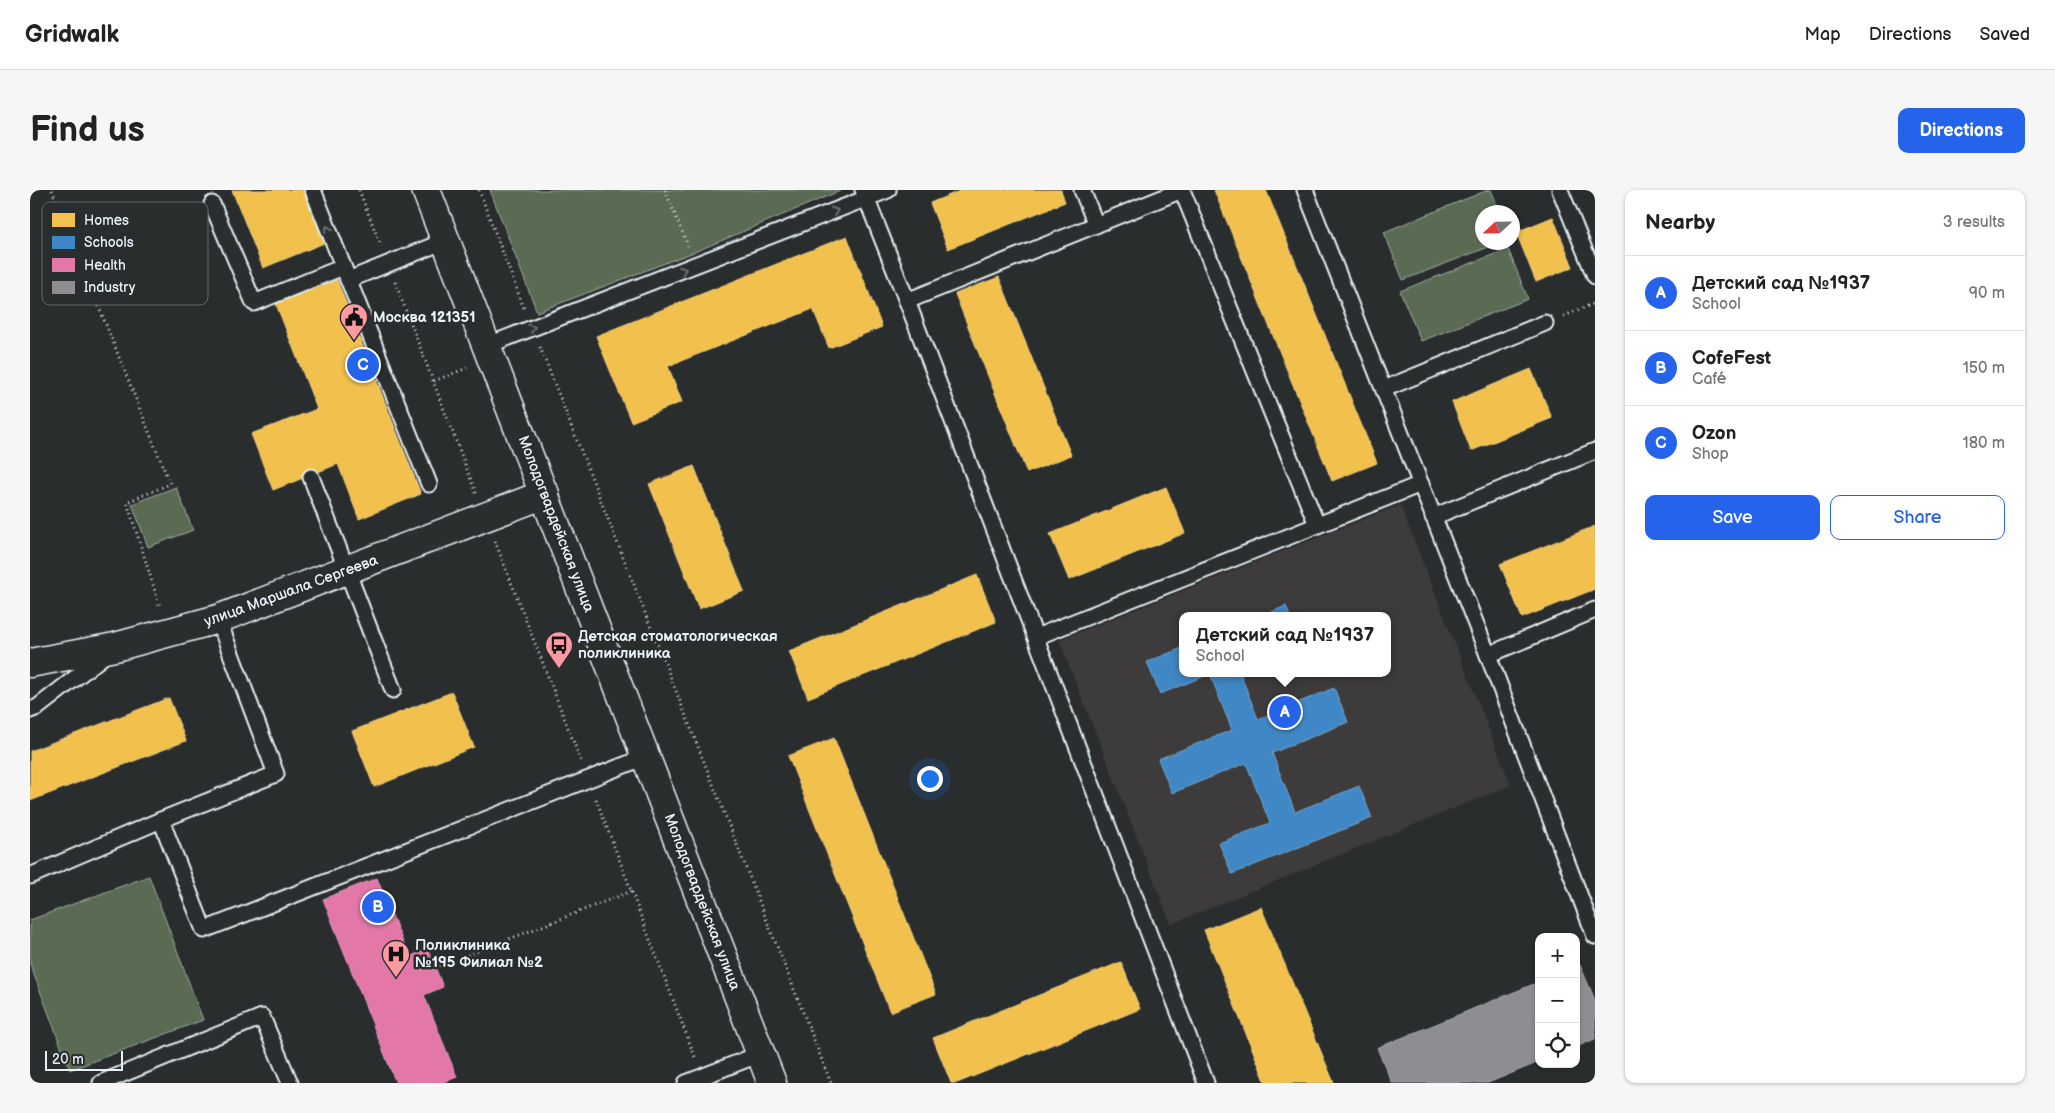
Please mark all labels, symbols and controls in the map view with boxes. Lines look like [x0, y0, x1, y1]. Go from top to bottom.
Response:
text: Gridwalk [25, 20, 119, 49]
text: Map [1805, 24, 1841, 45]
text: Directions [1869, 24, 1951, 45]
text: Saved [1979, 24, 2030, 45]
button: Directions [1898, 108, 2025, 153]
text: Find us [30, 109, 145, 152]
legend [42, 202, 208, 305]
north arrow [1475, 205, 1520, 250]
one-way arrow [830, 207, 839, 217]
text: Nearby [1645, 210, 1715, 235]
text: Homes [84, 212, 129, 229]
text: 3 results [1943, 213, 2005, 232]
one-way arrow [324, 225, 334, 234]
text: Schools [84, 234, 134, 251]
text: Health [84, 257, 126, 274]
one-way arrow [679, 265, 687, 275]
text: Детский сад №1937 [1692, 272, 1870, 295]
text: Industry [84, 279, 136, 296]
text: A [1656, 284, 1666, 303]
text: 90 m [1969, 284, 2005, 303]
text: School [1692, 295, 1741, 314]
public building icon: Москва 121351 [339, 302, 369, 341]
place label: Москва 121351 [373, 308, 476, 327]
one-way arrow [527, 324, 536, 334]
pin: C [347, 346, 379, 384]
text: CofeFest [1692, 347, 1771, 370]
text: B [1655, 359, 1667, 378]
text: 150 m [1963, 359, 2005, 378]
text: Café [1692, 370, 1726, 389]
text: Ozon [1692, 422, 1736, 445]
street label: Молодогвардейская улица [514, 433, 599, 615]
text: C [1655, 434, 1667, 453]
text: 180 m [1963, 434, 2005, 453]
text: Shop [1692, 445, 1729, 464]
button: Save [1645, 495, 1820, 540]
button: Share [1830, 495, 2005, 540]
street label: улица Маршала Сергеева [202, 551, 381, 631]
popup [1179, 612, 1391, 677]
text: Детский сад №1937 [1196, 624, 1374, 647]
place label: Детская стоматологическая поликлиника [578, 627, 778, 663]
bus stop icon: Детская стоматологическая поликлиника [544, 630, 574, 669]
text: School [1196, 647, 1245, 666]
pin: A [1269, 693, 1301, 731]
your location [917, 766, 943, 792]
street label: Молодогвардейская улица [660, 811, 745, 993]
pin: B [362, 888, 394, 926]
map controls [1535, 933, 1580, 1068]
button: + [1535, 933, 1580, 978]
place label: Поликлиника №195 Филиал №2 [415, 936, 543, 972]
hospital icon: Поликлиника №195 Филиал №2 [381, 939, 411, 978]
button: − [1535, 978, 1580, 1023]
button: locate [1535, 1023, 1580, 1068]
scale bar [45, 1048, 122, 1071]
text: 20 m [52, 1051, 84, 1068]

